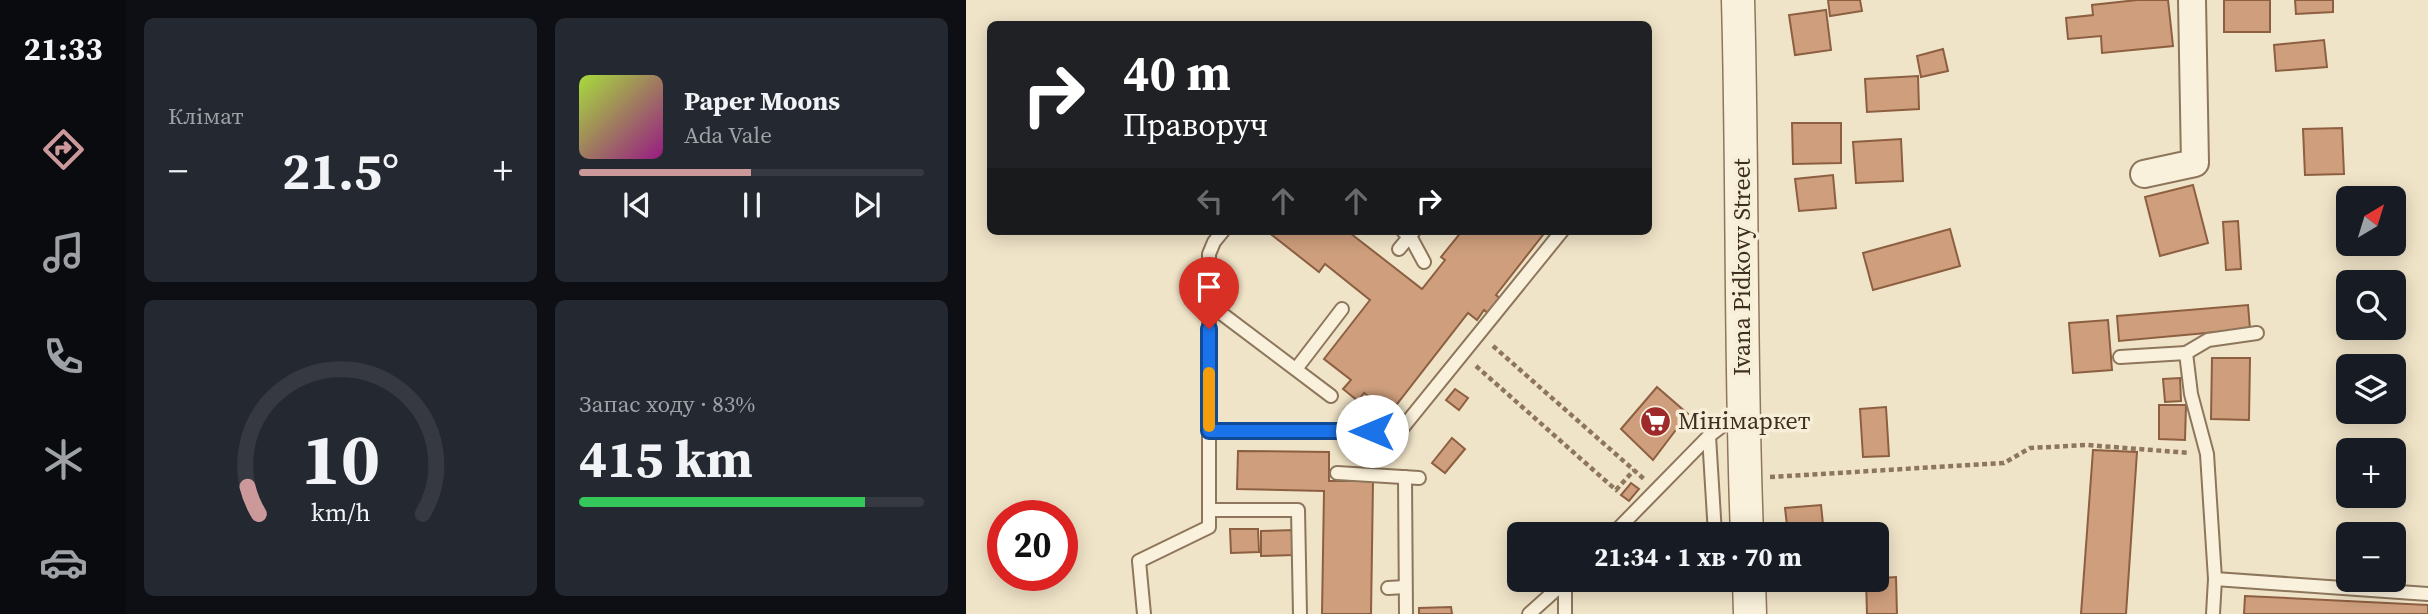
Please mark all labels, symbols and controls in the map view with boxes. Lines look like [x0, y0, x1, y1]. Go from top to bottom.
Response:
text: 21:33 [24, 27, 102, 71]
text: 40 m [1123, 39, 1231, 106]
icon: right [1008, 49, 1099, 140]
text: Paper Moons [684, 83, 840, 119]
text: Клімат [168, 100, 244, 132]
text: Праворуч [1123, 103, 1268, 147]
text: Ada Vale [684, 119, 772, 151]
icon: directions [39, 125, 88, 174]
text: 21.5° [282, 135, 399, 206]
text: − [168, 145, 188, 197]
text: + [493, 145, 513, 197]
street label: Ivana Pidkovy Street [1725, 158, 1758, 376]
icon: left [1191, 182, 1229, 220]
icon: ahead [1264, 182, 1302, 220]
icon: ahead [1337, 182, 1375, 220]
icon: right [1410, 182, 1448, 220]
icon: previous [618, 186, 656, 224]
icon: pause [733, 186, 771, 224]
icon: next [848, 186, 886, 224]
north arrow [2336, 186, 2406, 256]
map controls [2336, 186, 2406, 592]
icon: music [39, 228, 88, 277]
pin [1179, 257, 1239, 329]
icon: arrive [1190, 268, 1228, 306]
button: search [2336, 270, 2406, 340]
icon: phone [39, 332, 88, 381]
button: layers [2336, 354, 2406, 424]
text: Запас ходу · 83% [579, 388, 755, 420]
position arrow [1335, 394, 1409, 468]
supermarket icon: Мінімаркет [1638, 404, 1672, 438]
place label: Мінімаркет [1678, 404, 1811, 437]
text: 10 [301, 409, 380, 508]
text: 415 km [579, 423, 753, 494]
icon: climate [39, 435, 88, 484]
button: + [2336, 438, 2406, 508]
text: km/h [311, 495, 370, 529]
speed limit sign: 20 [987, 500, 1078, 591]
button: − [2336, 522, 2406, 592]
icon: car [39, 538, 88, 587]
text: 21:34 · 1 хв · 70 m [1594, 539, 1802, 575]

